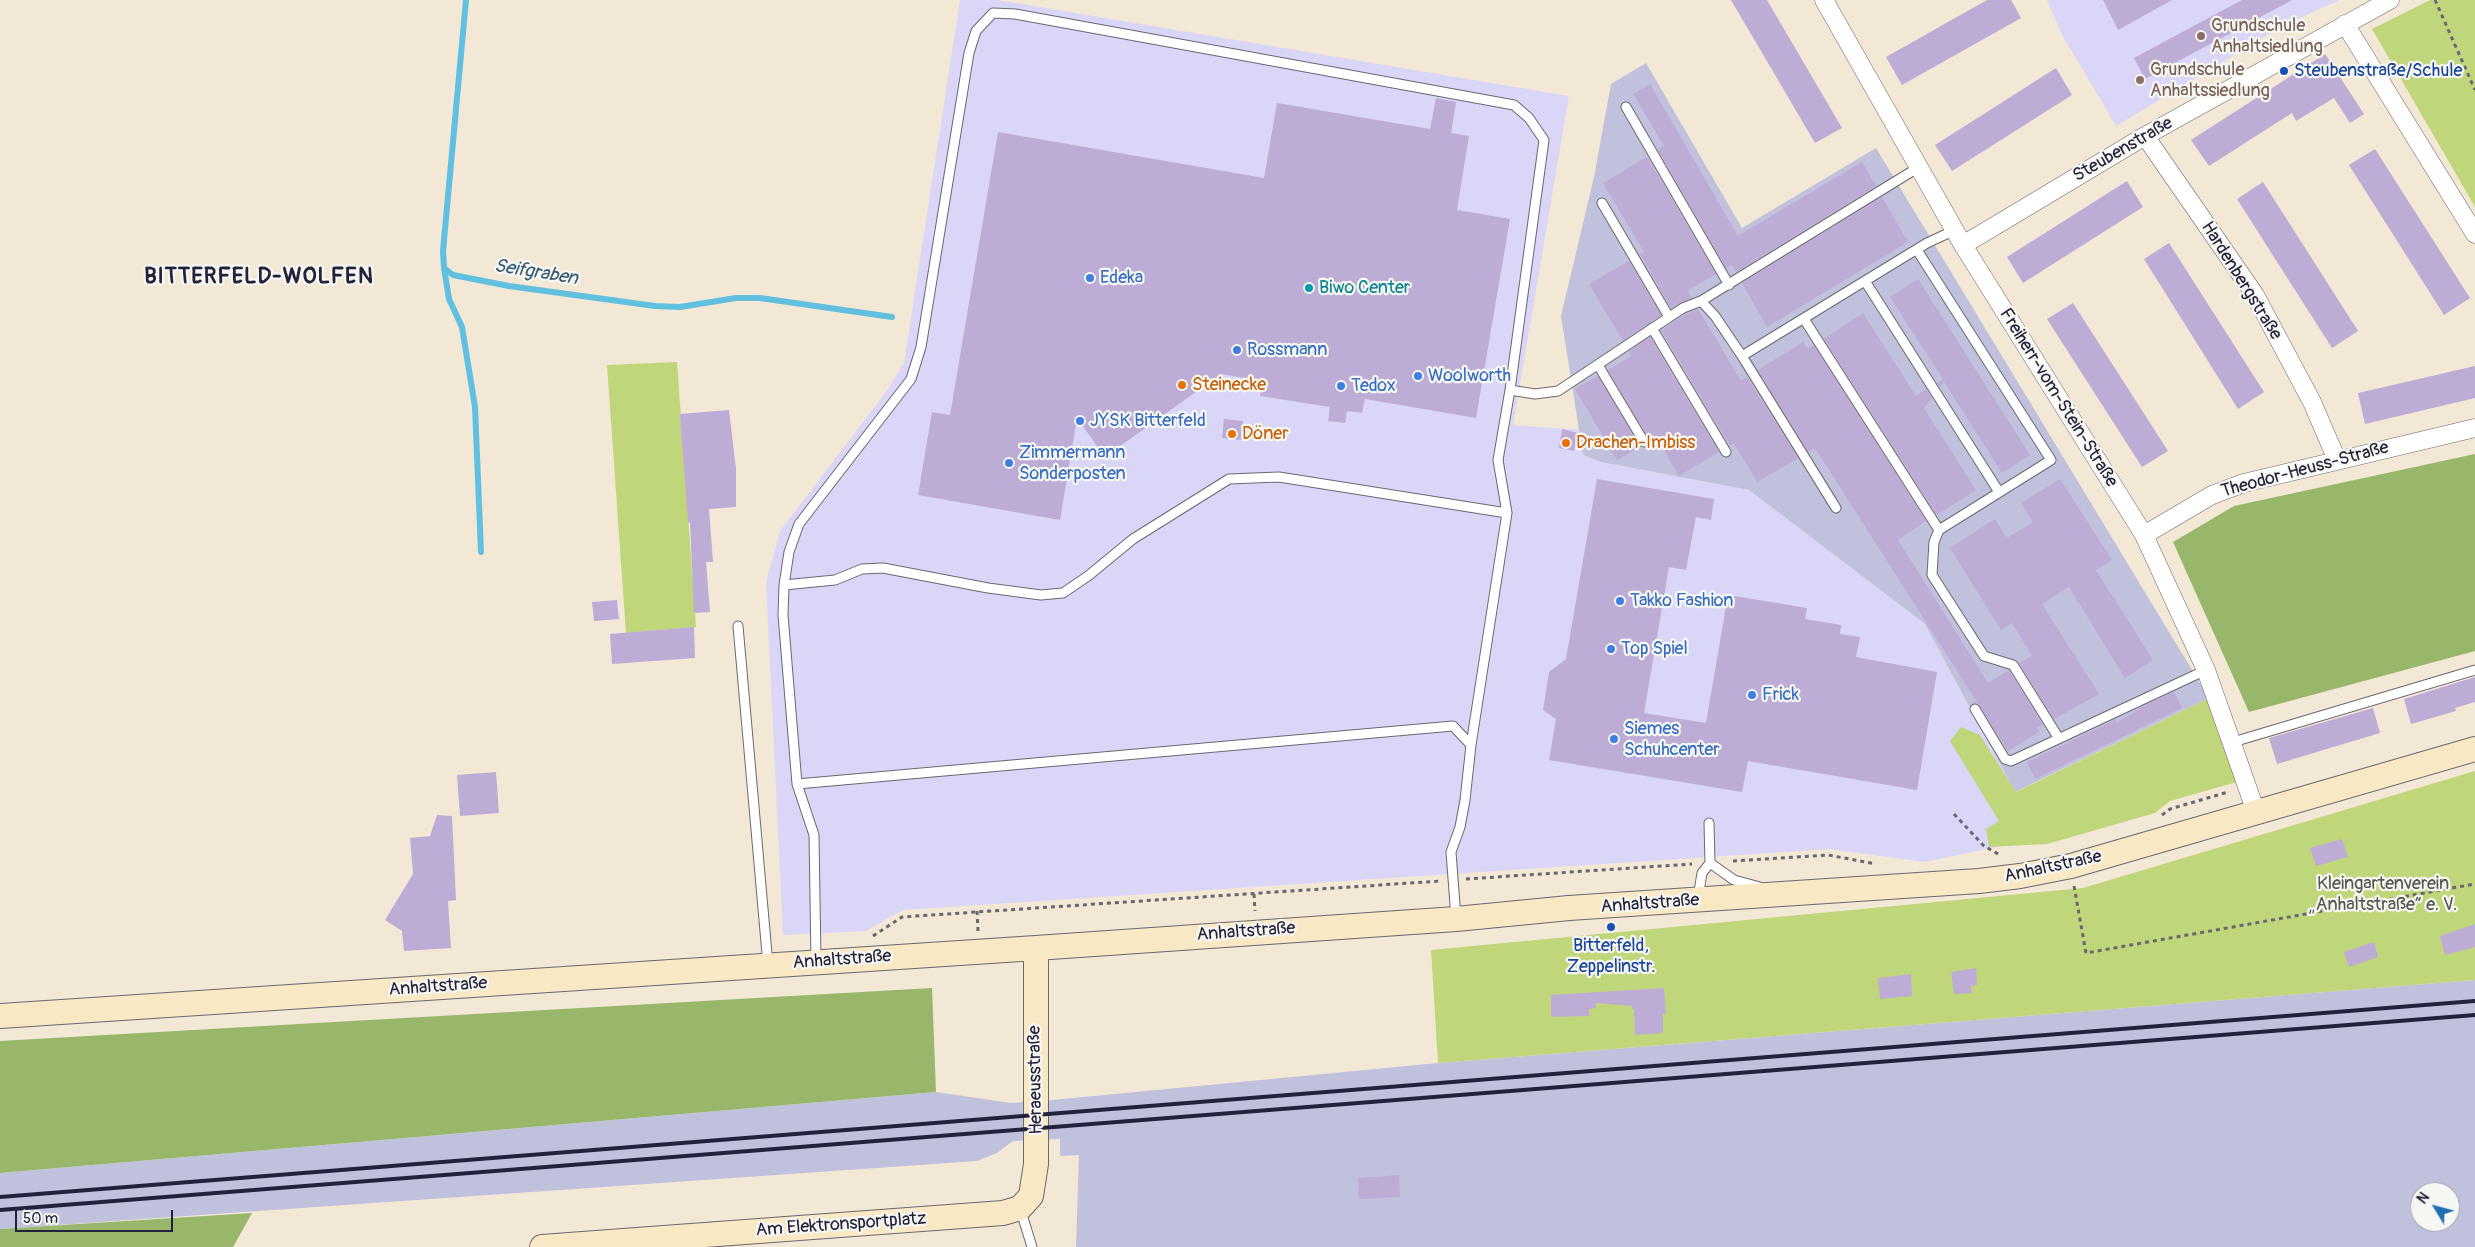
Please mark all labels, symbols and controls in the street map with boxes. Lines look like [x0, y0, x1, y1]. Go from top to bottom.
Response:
place label: Grundschule Anhaltsiedlung [2211, 15, 2323, 58]
marker: Grundschule Anhaltsiedlung [2195, 30, 2207, 42]
place label: Grundschule Anhaltssiedlung [2150, 59, 2270, 102]
place label: Steubenstraße/Schule [2294, 60, 2462, 82]
marker: Steubenstraße/Schule [2278, 65, 2290, 77]
marker: Grundschule Anhaltssiedlung [2134, 74, 2146, 86]
street label: Steubenstraße [2069, 113, 2177, 187]
street label: Hardenbergstraße [2196, 218, 2286, 344]
water label: Seifgraben [493, 255, 579, 291]
district label: BITTERFELD-WOLFEN [142, 264, 376, 290]
place label: Edeka [1100, 267, 1143, 289]
marker: Edeka [1084, 272, 1096, 284]
place label: Biwo Center [1319, 277, 1410, 299]
marker: Biwo Center [1303, 282, 1315, 294]
street label: Freiherr-vom-Stein-Straße [1994, 305, 2122, 491]
place label: Rossmann [1247, 339, 1327, 361]
marker: Rossmann [1231, 344, 1243, 356]
place label: Woolworth [1428, 365, 1511, 387]
marker: Woolworth [1412, 370, 1424, 382]
place label: Steinecke [1192, 374, 1266, 396]
place label: Tedox [1351, 375, 1396, 397]
marker: Steinecke [1176, 379, 1188, 391]
marker: Tedox [1335, 380, 1347, 392]
place label: JYSK Bitterfeld [1090, 410, 1206, 432]
marker: JYSK Bitterfeld [1074, 415, 1086, 427]
place label: Döner [1242, 423, 1289, 445]
marker: Döner [1226, 428, 1238, 440]
place label: Drachen-Imbiss [1576, 432, 1695, 454]
marker: Drachen-Imbiss [1560, 437, 1572, 449]
street label: Theodor-Heuss-Straße [2219, 437, 2391, 503]
place label: Zimmermann Sonderposten [1019, 442, 1126, 484]
marker: Zimmermann Sonderposten [1003, 457, 1015, 469]
place label: Takko Fashion [1630, 590, 1734, 612]
marker: Takko Fashion [1614, 595, 1626, 607]
place label: Top Spiel [1621, 638, 1688, 660]
marker: Top Spiel [1605, 643, 1617, 655]
place label: Frick [1762, 684, 1799, 706]
marker: Frick [1746, 689, 1758, 701]
place label: Siemes Schuhcenter [1624, 718, 1720, 761]
marker: Siemes Schuhcenter [1608, 733, 1620, 745]
street label: Anhaltstraße [2002, 846, 2104, 888]
park label: Kleingartenverein „Anhaltstraße“ e. V. [2309, 873, 2457, 916]
street label: Anhaltstraße [1600, 890, 1700, 918]
street label: Anhaltstraße [1196, 918, 1296, 946]
marker: Bitterfeld, Zeppelinstr. [1605, 921, 1617, 933]
place label: Bitterfeld, Zeppelinstr. [1567, 935, 1655, 978]
street label: Anhaltstraße [792, 946, 892, 974]
street label: Anhaltstraße [388, 973, 488, 1001]
street label: Heraeusstraße [1024, 1025, 1048, 1135]
north arrow [2410, 1182, 2460, 1232]
text: N [2414, 1189, 2433, 1207]
scale bar [18, 1200, 175, 1232]
street label: Am Elektronsportplatz [755, 1208, 927, 1242]
text: 50 m [23, 1209, 58, 1228]

